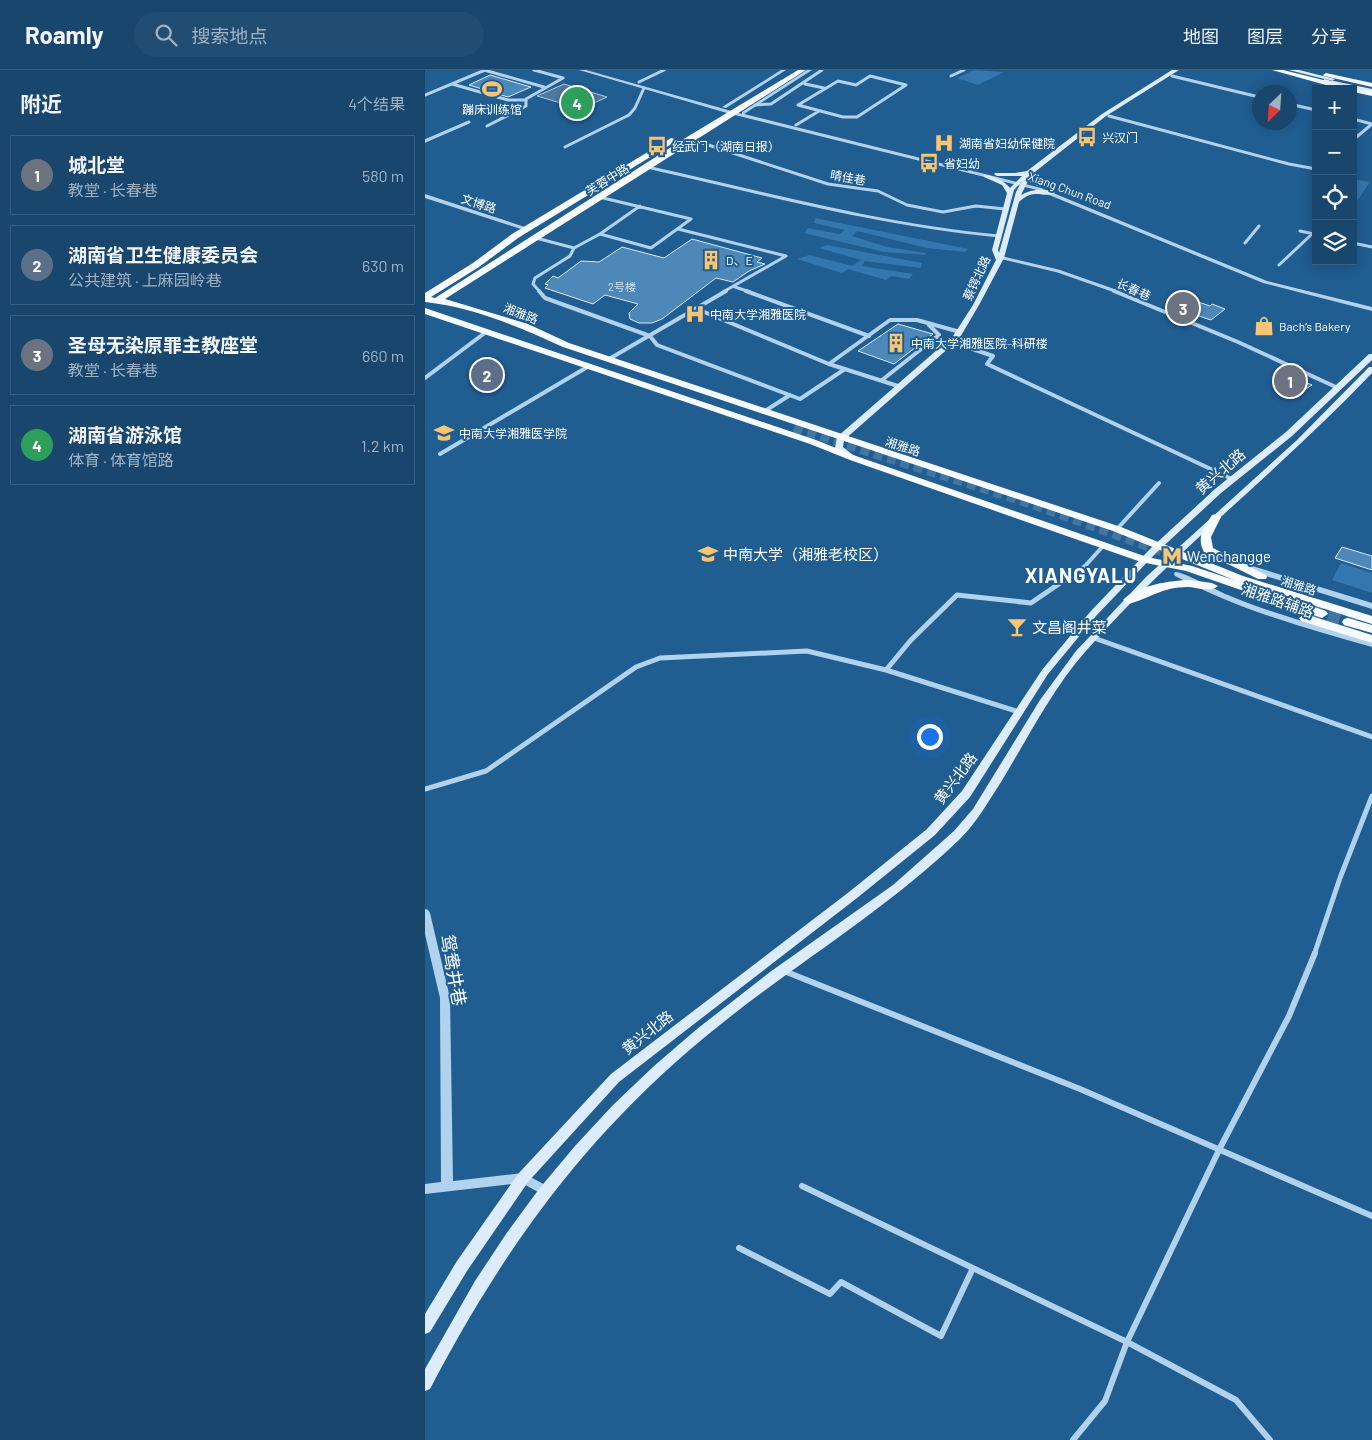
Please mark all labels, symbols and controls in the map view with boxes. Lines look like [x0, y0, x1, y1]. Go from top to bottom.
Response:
search box [134, 12, 484, 57]
text: Roamly [25, 20, 104, 49]
icon: search [152, 21, 180, 49]
text: 搜索地点 [192, 24, 268, 47]
text: 地图 [1183, 25, 1219, 47]
text: 图层 [1247, 25, 1283, 47]
text: 分享 [1311, 25, 1347, 47]
sports icon: 蹦床训练馆 [481, 78, 503, 100]
pin: 4 [561, 84, 593, 122]
north arrow [1252, 85, 1297, 130]
map controls [1312, 85, 1357, 265]
button: + [1312, 85, 1357, 130]
text: 附近 [20, 91, 62, 116]
text: 4个结果 [348, 94, 405, 113]
place label: 蹦床训练馆 [462, 102, 522, 116]
bus stop icon: 兴汉门 [1076, 126, 1098, 148]
place label: 兴汉门 [1102, 130, 1138, 144]
button: − [1312, 130, 1357, 175]
hospital icon: 湖南省妇幼保健院 [933, 132, 955, 154]
bus stop icon: 经武门（湖南日报） [646, 135, 668, 157]
place label: 湖南省妇幼保健院 [959, 136, 1055, 150]
place label: 经武门（湖南日报） [672, 139, 780, 153]
bus stop icon: 省妇幼 [918, 152, 940, 174]
text: 城北堂 [68, 153, 125, 176]
place label: 省妇幼 [944, 156, 980, 170]
street label: 芙蓉中路 [583, 160, 631, 198]
text: 1 [34, 166, 40, 185]
text: 580 m [362, 166, 404, 185]
street label: 晴佳巷 [829, 167, 867, 187]
street label: Xiang Chun Road [1027, 169, 1113, 211]
button: locate [1312, 175, 1357, 220]
text: 教堂 · 长春巷 [68, 180, 158, 199]
street label: 文博路 [460, 191, 498, 215]
button: layers [1312, 220, 1357, 265]
text: 湖南省卫生健康委员会 [68, 243, 258, 266]
building icon: D、E [700, 249, 722, 271]
place label: D、E [726, 253, 753, 267]
street label: 蔡锷北路 [960, 253, 992, 303]
text: 2 [33, 256, 41, 275]
text: 630 m [362, 256, 404, 275]
text: 公共建筑 · 上麻园岭巷 [68, 270, 222, 289]
street label: 长春巷 [1115, 276, 1153, 302]
house number: 2号楼 [608, 280, 636, 293]
pin: 3 [1167, 289, 1199, 327]
street label: 湘雅路 [502, 300, 540, 326]
hospital icon: 中南大学湘雅医院 [684, 303, 706, 325]
place label: 中南大学湘雅医院 [710, 307, 806, 321]
shop icon: Bach’s Bakery [1253, 315, 1275, 337]
place label: Bach’s Bakery [1279, 319, 1351, 333]
building icon: 中南大学湘雅医院-科研楼 [885, 332, 907, 354]
text: 圣母无染原罪主教座堂 [68, 333, 258, 356]
place label: 中南大学湘雅医院-科研楼 [911, 336, 1048, 350]
text: 3 [33, 346, 41, 365]
text: 660 m [362, 346, 404, 365]
pin: 2 [471, 356, 503, 394]
text: 教堂 · 长春巷 [68, 360, 158, 379]
pin: 1 [1274, 362, 1306, 400]
school or university icon: 中南大学湘雅医学院 [433, 422, 455, 444]
text: 湖南省游泳馆 [68, 423, 182, 446]
place label: 中南大学湘雅医学院 [459, 426, 567, 440]
street label: 湘雅路 [884, 434, 922, 458]
text: 4 [32, 436, 42, 455]
text: 1.2 km [361, 436, 404, 455]
street label: 黄兴北路 [1191, 445, 1249, 497]
text: 体育 · 体育馆路 [68, 450, 174, 469]
school or university icon: 中南大学（湘雅老校区） [697, 543, 719, 565]
place label: 中南大学（湘雅老校区） [723, 545, 888, 563]
metro station icon: Wenchangge [1161, 545, 1183, 567]
place label: Wenchangge [1187, 547, 1271, 565]
district label: XIANGYALU [1025, 563, 1137, 587]
street label: 湘雅路 [1280, 573, 1318, 597]
street label: 湘雅路辅路 [1240, 579, 1316, 621]
bar icon: 文昌阁井菜 [1006, 616, 1028, 638]
place label: 文昌阁井菜 [1032, 618, 1107, 636]
your location [917, 724, 943, 750]
street label: 黄兴北路 [930, 749, 980, 807]
street label: 鸳鸯井巷 [437, 933, 471, 1007]
street label: 黄兴北路 [618, 1006, 676, 1058]

